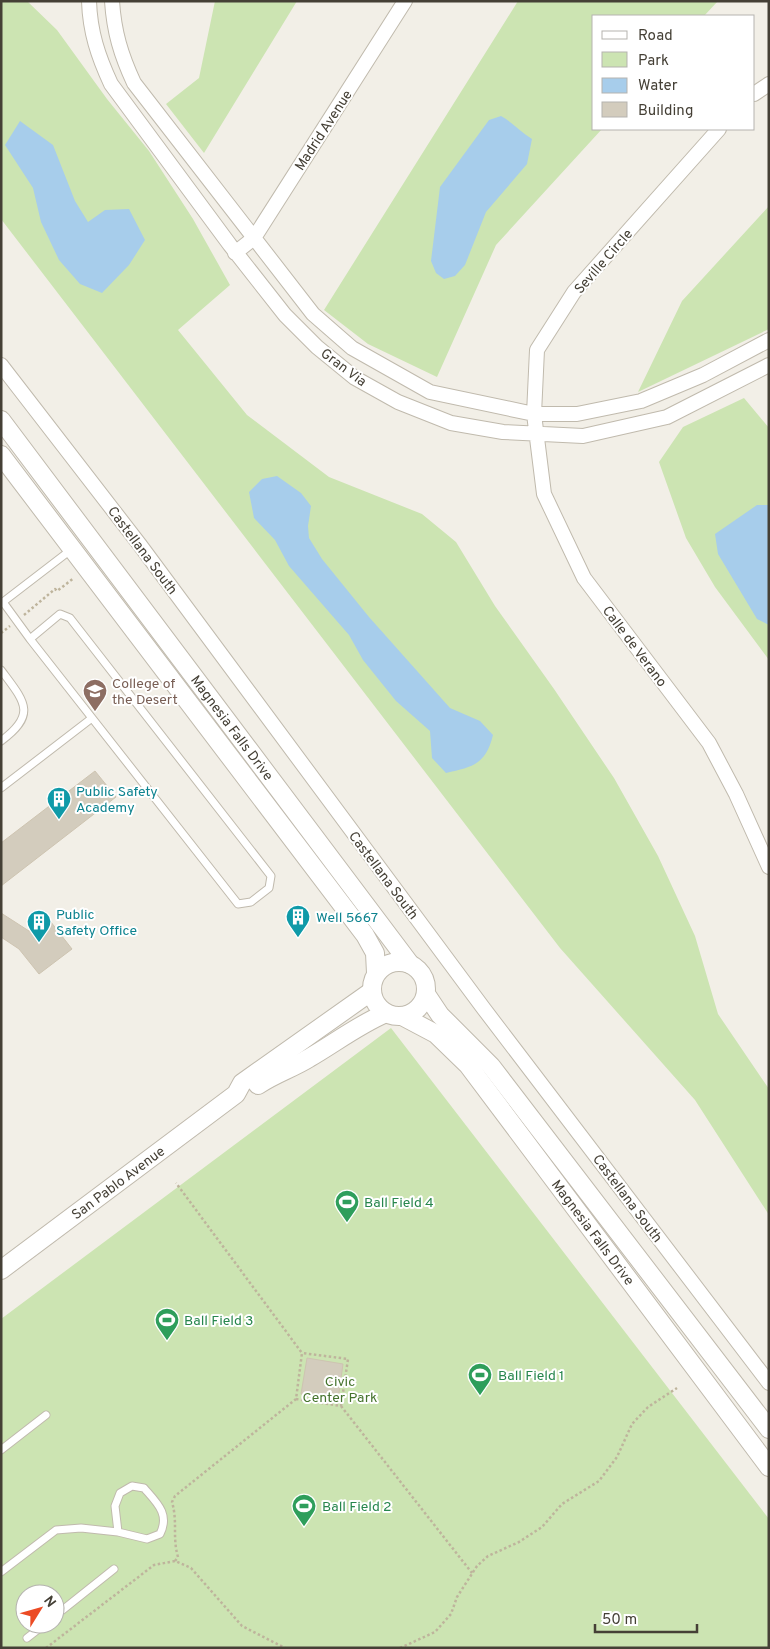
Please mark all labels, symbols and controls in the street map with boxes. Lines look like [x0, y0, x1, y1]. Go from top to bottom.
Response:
legend [592, 15, 755, 130]
text: Road [638, 27, 673, 46]
text: Park [638, 52, 669, 71]
text: Water [638, 77, 678, 96]
street label: Madrid Avenue [292, 87, 357, 174]
text: Building [638, 102, 693, 121]
street label: Seville Circle [571, 226, 637, 298]
street label: Gran Via [317, 345, 369, 391]
street label: Castellana South [103, 504, 180, 598]
street label: Calle de Verano [598, 603, 670, 691]
street label: Magnesia Falls Drive [186, 673, 276, 785]
place label: College of the Desert [112, 676, 178, 709]
school or university icon: College of the Desert [82, 678, 108, 712]
place label: Public Safety Academy [76, 784, 158, 817]
building icon: Public Safety Academy [46, 786, 72, 820]
street label: Castellana South [344, 829, 421, 923]
building icon: Well 5667 [285, 904, 311, 938]
place label: Public Safety Office [56, 907, 137, 940]
building icon: Public Safety Office [26, 909, 52, 943]
place label: Well 5667 [316, 910, 378, 927]
street label: San Pablo Avenue [69, 1143, 169, 1224]
street label: Castellana South [588, 1152, 665, 1246]
street label: Magnesia Falls Drive [547, 1177, 637, 1289]
sports icon: Ball Field 4 [334, 1189, 360, 1223]
place label: Ball Field 4 [364, 1195, 434, 1212]
sports icon: Ball Field 3 [154, 1307, 180, 1341]
place label: Ball Field 3 [184, 1313, 254, 1330]
sports icon: Ball Field 1 [467, 1362, 493, 1396]
place label: Ball Field 1 [498, 1368, 564, 1385]
park label: Civic Center Park [303, 1374, 377, 1407]
sports icon: Ball Field 2 [291, 1493, 317, 1527]
place label: Ball Field 2 [322, 1499, 392, 1516]
north arrow [15, 1584, 65, 1634]
text: N [39, 1593, 59, 1611]
scale bar [595, 1602, 698, 1634]
text: 50 m [602, 1611, 637, 1630]

